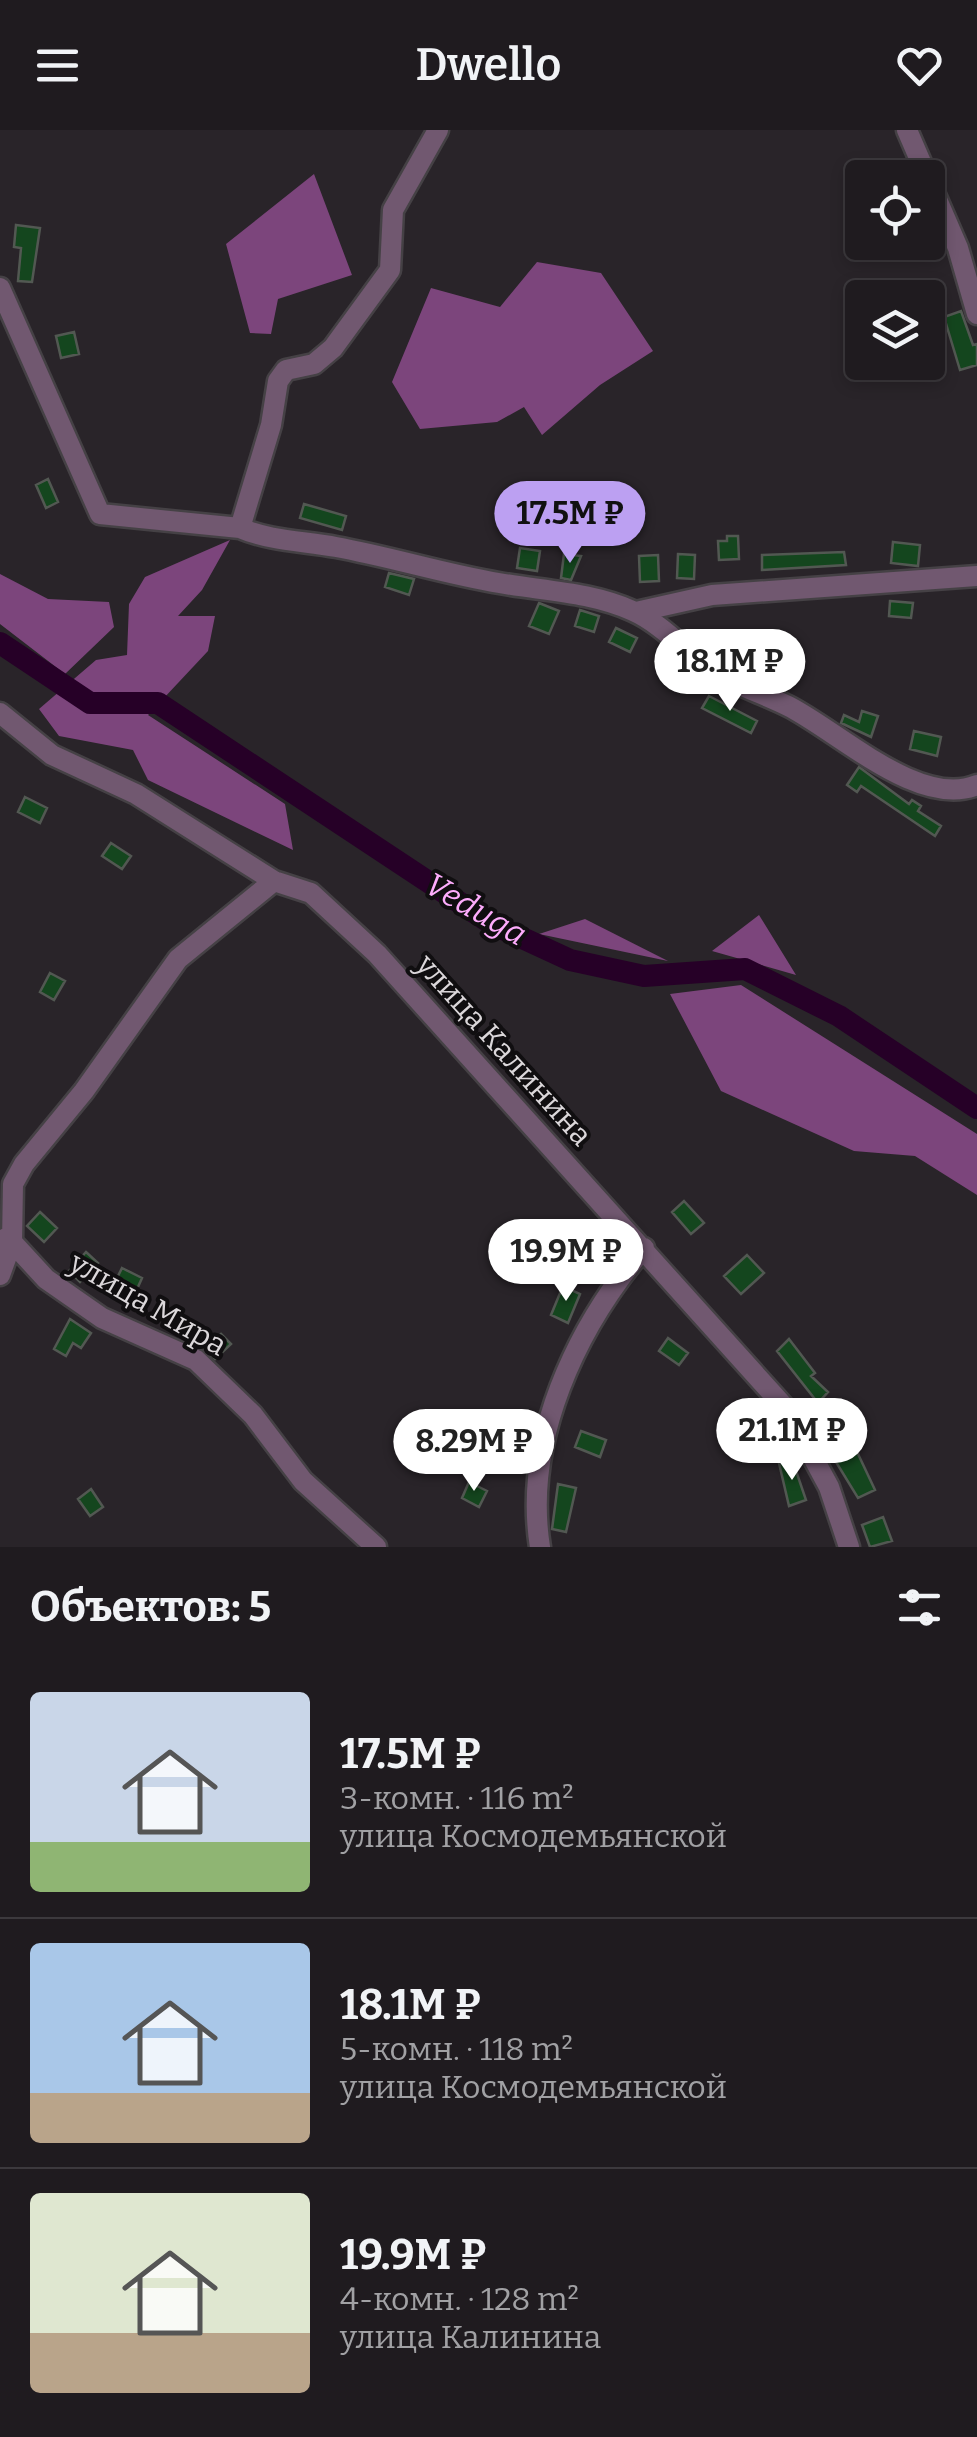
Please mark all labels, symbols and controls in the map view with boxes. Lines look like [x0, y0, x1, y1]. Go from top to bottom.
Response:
icon: menu [30, 38, 85, 93]
text: Dwello [416, 38, 561, 92]
icon: heart [892, 38, 947, 93]
map controls [845, 160, 945, 380]
button: locate [845, 160, 945, 260]
button: layers [845, 280, 945, 380]
pin: 17.5M ₽ [478, 481, 662, 566]
text: 17.5M ₽ [516, 494, 624, 532]
pin: 18.1M ₽ [638, 629, 822, 714]
text: 18.1M ₽ [676, 642, 784, 680]
water label: Veduga [418, 865, 534, 953]
street label: улица Калинина [408, 946, 599, 1153]
pin: 19.9M ₽ [474, 1219, 658, 1304]
text: 19.9M ₽ [510, 1232, 622, 1270]
street label: улица Мира [62, 1244, 233, 1363]
pin: 21.1M ₽ [700, 1398, 884, 1483]
pin: 8.29M ₽ [382, 1409, 566, 1494]
text: 21.1M ₽ [738, 1411, 846, 1449]
text: 8.29M ₽ [415, 1422, 533, 1460]
icon: filters [892, 1580, 947, 1635]
text: Объектов: 5 [30, 1582, 271, 1632]
text: 17.5M ₽ [340, 1729, 481, 1779]
icon: home [110, 1732, 230, 1852]
text: 3-комн. · 116 m² [340, 1779, 574, 1817]
text: улица Космодемьянской [340, 1817, 727, 1855]
text: 18.1M ₽ [340, 1980, 481, 2030]
icon: home [110, 1983, 230, 2103]
text: 5-комн. · 118 m² [340, 2030, 573, 2068]
text: улица Космодемьянской [340, 2068, 727, 2106]
text: 19.9M ₽ [340, 2230, 486, 2280]
icon: home [110, 2233, 230, 2353]
text: 4-комн. · 128 m² [340, 2280, 579, 2318]
text: улица Калинина [340, 2318, 601, 2356]

